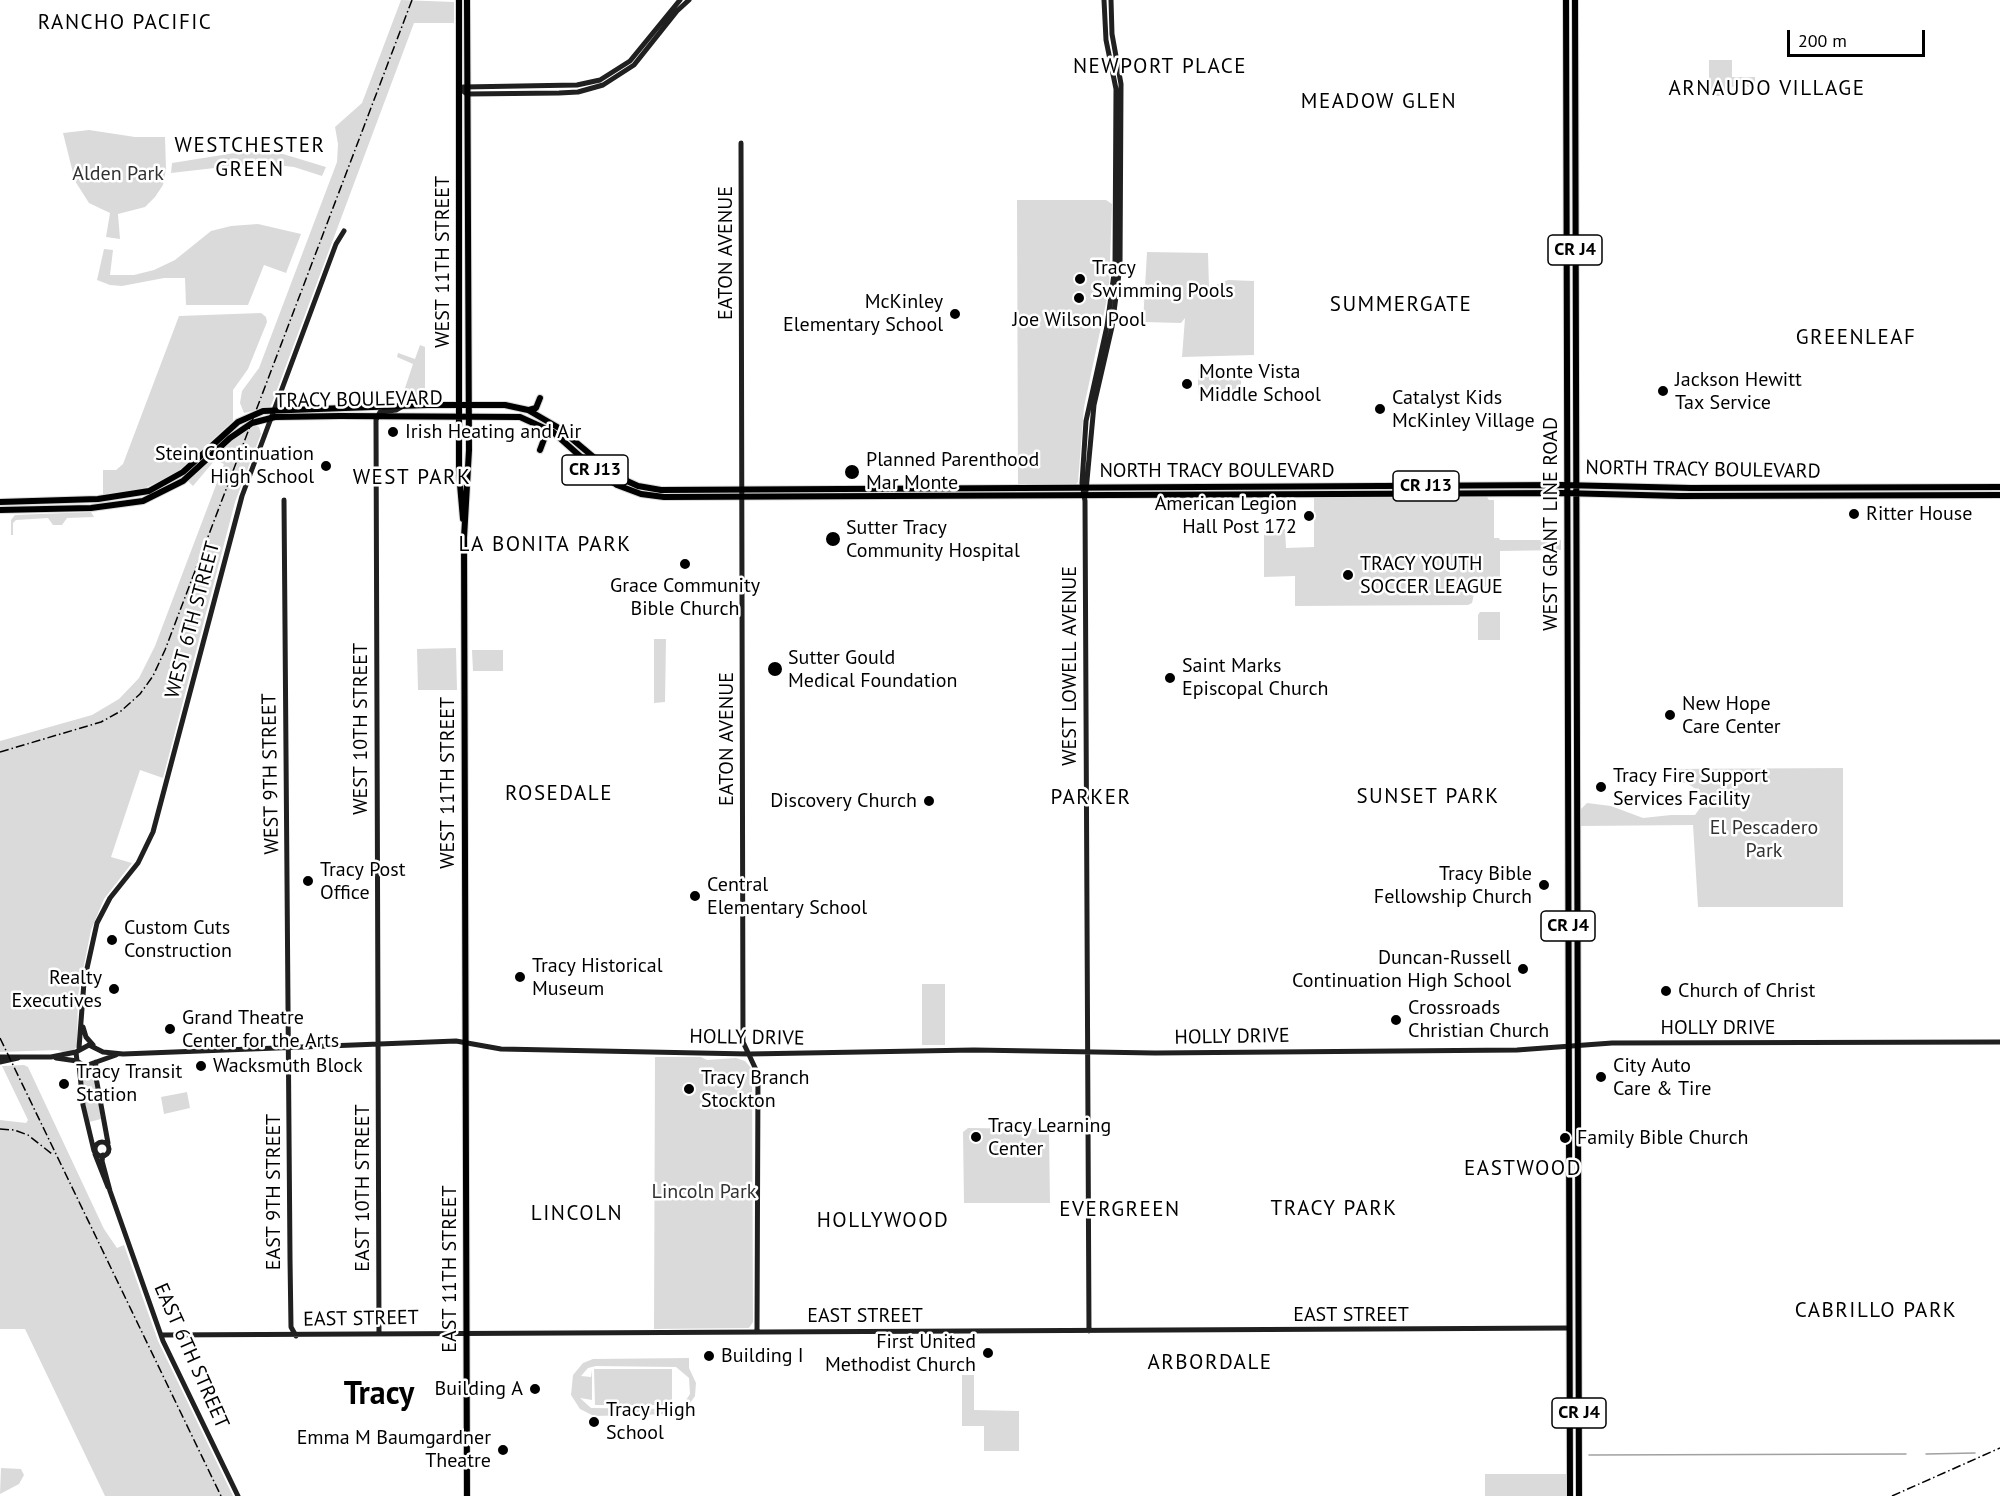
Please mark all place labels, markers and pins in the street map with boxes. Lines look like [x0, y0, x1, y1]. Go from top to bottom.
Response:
place label: Tracy Swimming Pools [1092, 256, 1234, 303]
marker: Tracy Swimming Pools [1073, 272, 1087, 286]
place label: McKinley Elementary School [783, 290, 943, 337]
marker: Joe Wilson Pool [1072, 291, 1086, 305]
marker: McKinley Elementary School [948, 307, 962, 321]
place label: Joe Wilson Pool [1013, 308, 1145, 332]
place label: Monte Vista Middle School [1199, 360, 1321, 407]
place label: Jackson Hewitt Tax Service [1675, 368, 1802, 415]
marker: Monte Vista Middle School [1180, 377, 1194, 391]
marker: Jackson Hewitt Tax Service [1656, 384, 1670, 398]
place label: Catalyst Kids McKinley Village [1392, 386, 1535, 433]
marker: Catalyst Kids McKinley Village [1373, 402, 1387, 416]
place label: Irish Heating and Air [405, 420, 581, 444]
marker: Irish Heating and Air [386, 425, 400, 439]
place label: Stein Continuation High School [155, 442, 314, 489]
place label: Planned Parenthood Mar Monte [866, 448, 1039, 495]
marker: Stein Continuation High School [319, 459, 333, 473]
marker: Planned Parenthood Mar Monte [843, 463, 861, 481]
place label: American Legion Hall Post 172 [1155, 492, 1297, 539]
place label: Ritter House [1866, 502, 1972, 526]
marker: Ritter House [1847, 507, 1861, 521]
marker: American Legion Hall Post 172 [1302, 509, 1316, 523]
place label: Sutter Tracy Community Hospital [846, 516, 1020, 563]
marker: Sutter Tracy Community Hospital [824, 530, 842, 548]
place label: TRACY YOUTH SOCCER LEAGUE [1360, 552, 1503, 599]
marker: Grace Community Bible Church [678, 557, 692, 571]
marker: TRACY YOUTH SOCCER LEAGUE [1341, 568, 1355, 582]
place label: Grace Community Bible Church [610, 574, 760, 621]
place label: Sutter Gould Medical Foundation [788, 646, 957, 693]
place label: Saint Marks Episcopal Church [1182, 654, 1328, 701]
marker: Sutter Gould Medical Foundation [766, 660, 784, 678]
marker: Saint Marks Episcopal Church [1163, 671, 1177, 685]
place label: New Hope Care Center [1682, 692, 1781, 739]
marker: New Hope Care Center [1663, 708, 1677, 722]
place label: Tracy Fire Support Services Facility [1613, 764, 1768, 811]
marker: Tracy Fire Support Services Facility [1594, 780, 1608, 794]
place label: Discovery Church [770, 789, 917, 813]
marker: Discovery Church [922, 794, 936, 808]
place label: Tracy Post Office [320, 858, 406, 905]
place label: Tracy Bible Fellowship Church [1374, 862, 1532, 909]
place label: Central Elementary School [707, 873, 867, 920]
marker: Tracy Post Office [301, 874, 315, 888]
marker: Tracy Bible Fellowship Church [1537, 878, 1551, 892]
marker: Central Elementary School [688, 889, 702, 903]
place label: Custom Cuts Construction [124, 916, 232, 963]
marker: Custom Cuts Construction [105, 933, 119, 947]
place label: Duncan-Russell Continuation High School [1292, 946, 1511, 993]
place label: Tracy Historical Museum [532, 954, 663, 1001]
marker: Duncan-Russell Continuation High School [1516, 962, 1530, 976]
place label: Realty Executives [12, 966, 102, 1013]
marker: Tracy Historical Museum [513, 970, 527, 984]
place label: Church of Christ [1678, 979, 1815, 1003]
marker: Realty Executives [107, 982, 121, 996]
marker: Church of Christ [1659, 984, 1673, 998]
place label: Crossroads Christian Church [1408, 996, 1549, 1043]
place label: Grand Theatre Center for the Arts [182, 1006, 339, 1053]
marker: Crossroads Christian Church [1389, 1013, 1403, 1027]
marker: Grand Theatre Center for the Arts [163, 1022, 177, 1036]
place label: Wacksmuth Block [213, 1054, 363, 1078]
place label: City Auto Care & Tire [1613, 1054, 1711, 1101]
marker: Wacksmuth Block [194, 1059, 208, 1073]
place label: Tracy Transit Station [76, 1060, 182, 1107]
place label: Tracy Branch Stockton [701, 1066, 809, 1113]
marker: City Auto Care & Tire [1594, 1070, 1608, 1084]
marker: Tracy Transit Station [57, 1077, 71, 1091]
marker: Tracy Branch Stockton [682, 1082, 696, 1096]
place label: Tracy Learning Center [988, 1114, 1111, 1161]
place label: Family Bible Church [1577, 1126, 1748, 1150]
marker: Tracy Learning Center [969, 1130, 983, 1144]
marker: Family Bible Church [1558, 1131, 1572, 1145]
place label: First United Methodist Church [825, 1330, 976, 1377]
place label: Building I [721, 1344, 804, 1368]
marker: First United Methodist Church [981, 1346, 995, 1360]
marker: Building I [702, 1349, 716, 1363]
place label: Building A [435, 1377, 523, 1401]
marker: Building A [528, 1382, 542, 1396]
place label: Tracy High School [606, 1398, 696, 1445]
marker: Tracy High School [587, 1415, 601, 1429]
place label: Emma M Baumgardner Theatre [297, 1426, 491, 1473]
marker: Emma M Baumgardner Theatre [496, 1443, 510, 1457]

